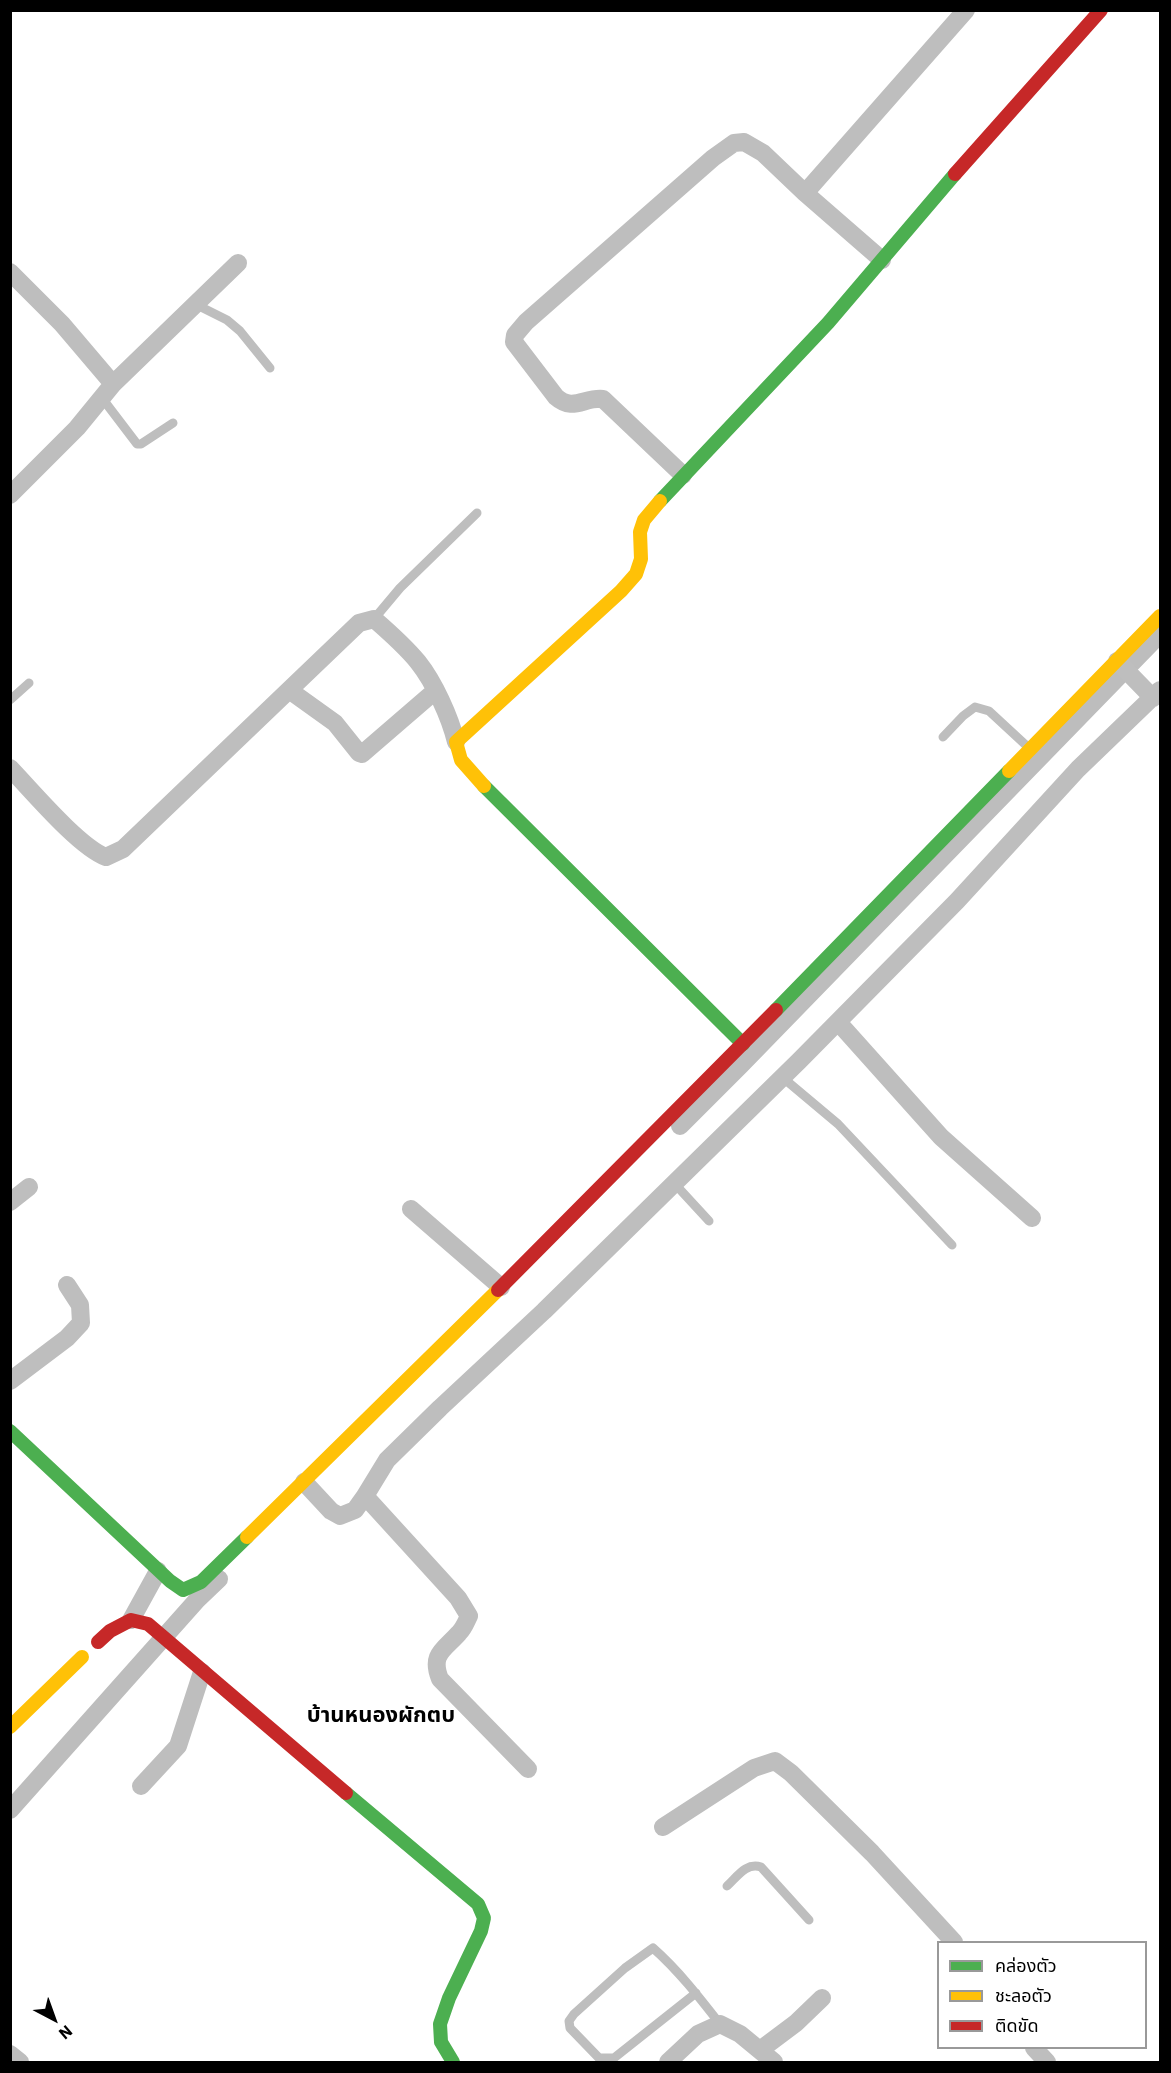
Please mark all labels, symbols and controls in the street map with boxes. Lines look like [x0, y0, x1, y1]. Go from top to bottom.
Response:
district label: บ้านหนองผักตบ [307, 1703, 455, 1729]
legend [937, 1941, 1147, 2049]
text: คล่องตัว [995, 1954, 1057, 1977]
text: ชะลอตัว [995, 1984, 1052, 2007]
north arrow [24, 1989, 84, 2049]
text: ติดขัด [995, 2014, 1038, 2037]
text: N [55, 2021, 77, 2044]

